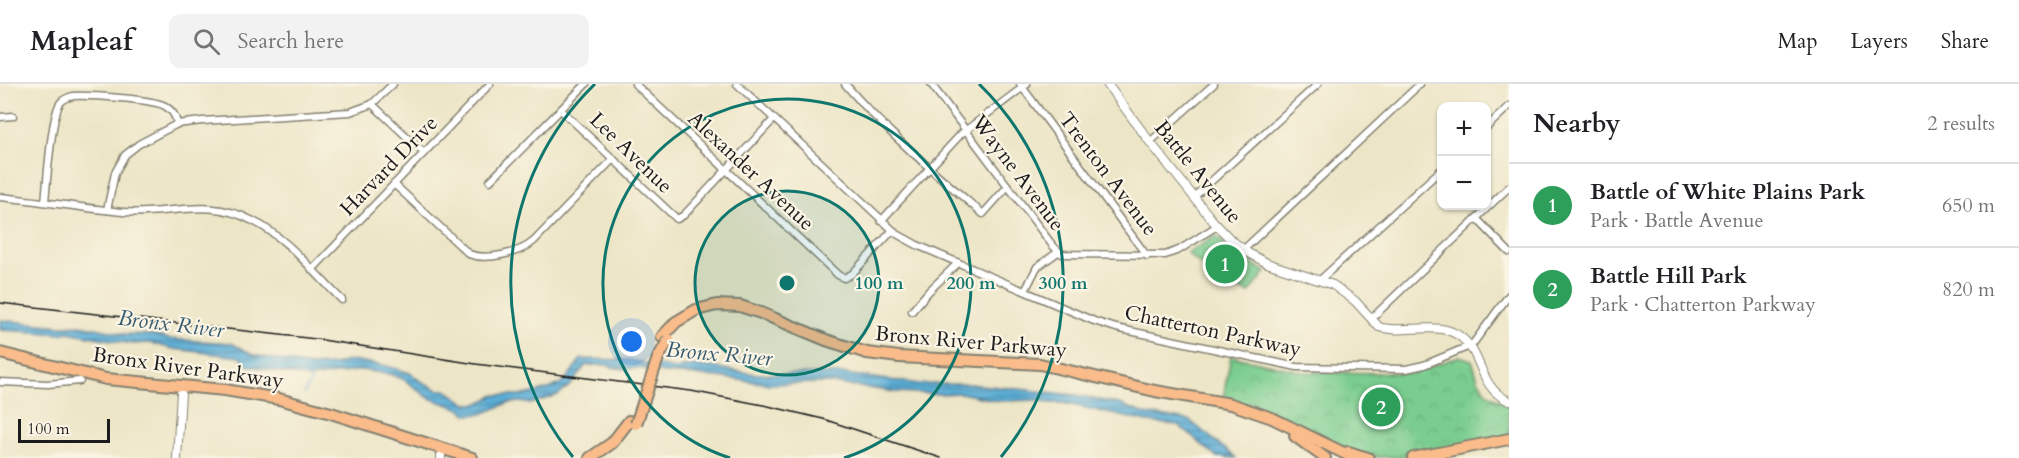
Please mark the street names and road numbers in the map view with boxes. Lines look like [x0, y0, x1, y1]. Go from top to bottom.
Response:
street label: Alexander Avenue [681, 105, 821, 237]
street label: Lee Avenue [583, 106, 679, 200]
street label: Trenton Avenue [1052, 106, 1164, 242]
street label: Wayne Avenue [964, 108, 1071, 237]
street label: Harvard Drive [334, 109, 444, 223]
street label: Battle Avenue [1147, 114, 1249, 230]
street label: Chatterton Parkway [1122, 298, 1304, 364]
street label: Bronx River Parkway [874, 319, 1068, 365]
street label: Bronx River Parkway [91, 340, 285, 396]

